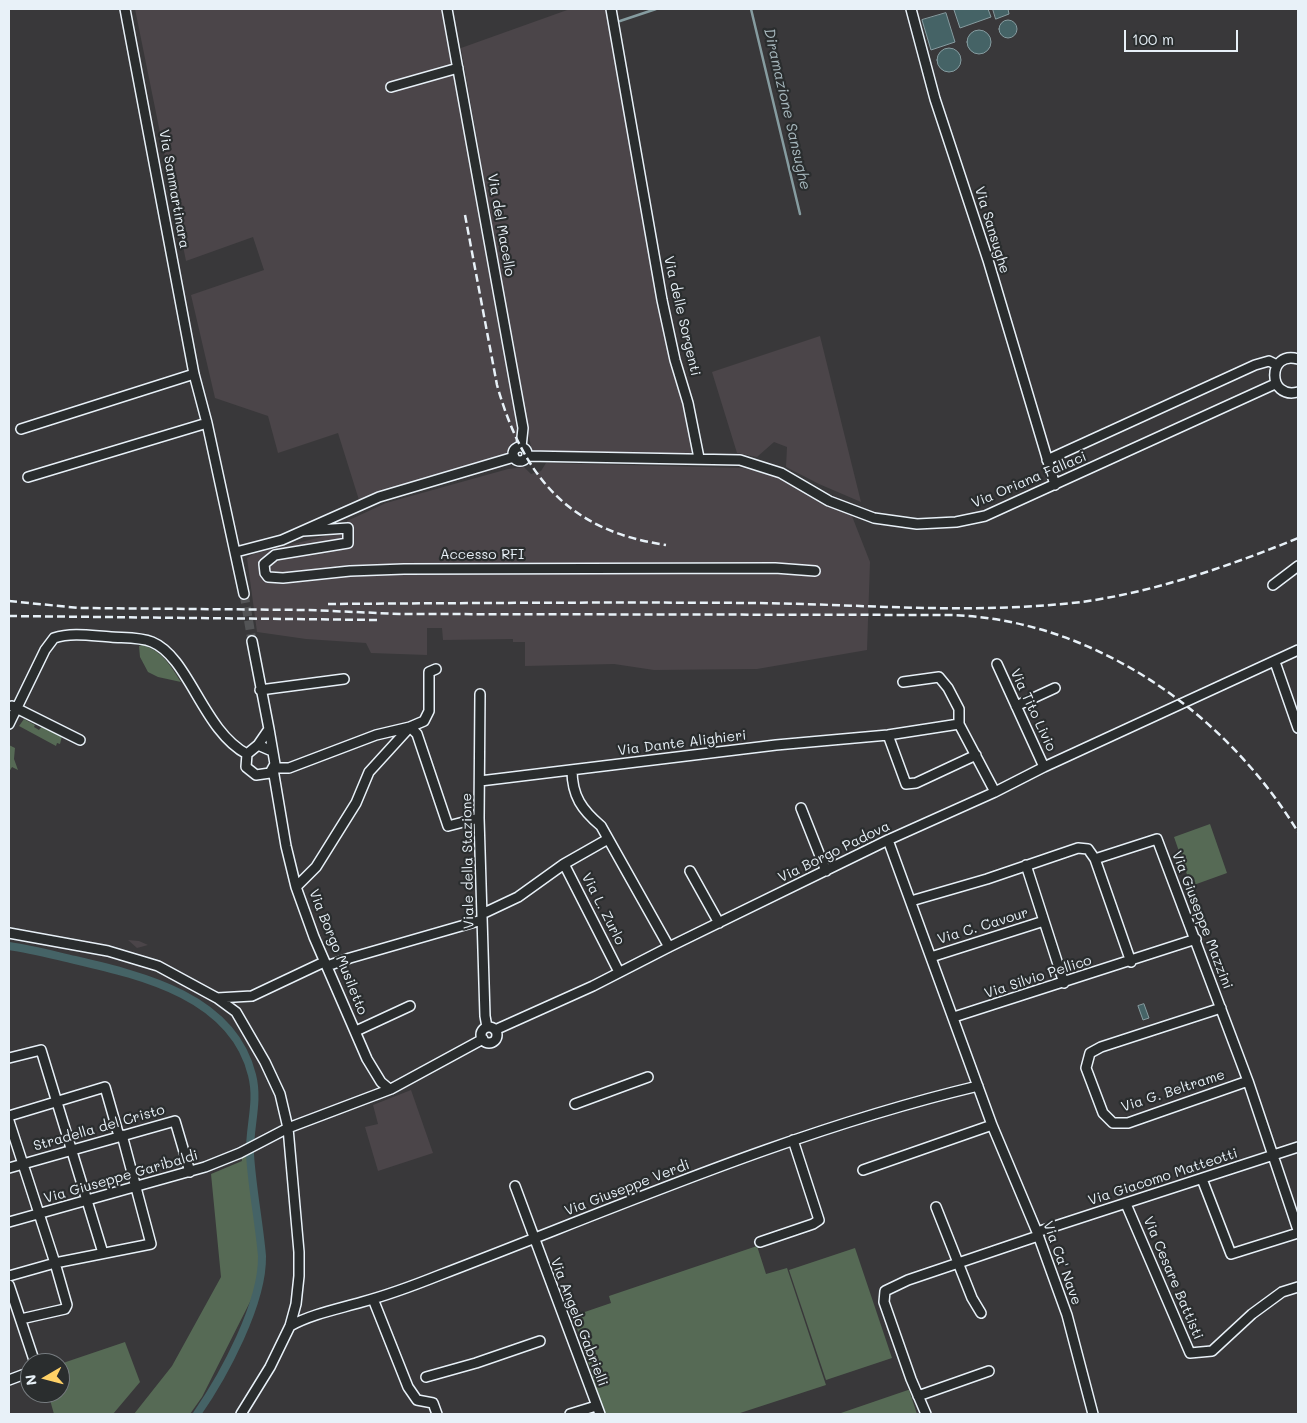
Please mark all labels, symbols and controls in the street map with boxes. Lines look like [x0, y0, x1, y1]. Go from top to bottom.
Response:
scale bar [1127, 20, 1241, 52]
water label: Diramazione Sansughe [760, 26, 814, 192]
text: 100 m [1132, 29, 1174, 49]
street label: Via Sanmartinara [155, 128, 193, 250]
street label: Via del Macello [484, 172, 518, 278]
street label: Via Sansughe [971, 185, 1013, 275]
street label: Via delle Sorgenti [660, 254, 704, 378]
street label: Via Oriana Fallaci [969, 448, 1089, 512]
street label: Accesso RFI [440, 547, 524, 563]
street label: Via Tito Livio [1007, 666, 1059, 754]
street label: Via Dante Alighieri [617, 727, 747, 759]
street label: Viale della Stazione [458, 793, 478, 929]
street label: Via Borgo Padova [775, 818, 893, 886]
street label: Via Giuseppe Mazzini [1168, 849, 1236, 991]
street label: Via L. Zurlo [578, 870, 628, 948]
street label: Via Borgo Musiletto [305, 887, 371, 1017]
street label: Via C. Cavour [935, 904, 1031, 948]
street label: Via Silvio Pellico [982, 952, 1094, 1002]
street label: Via G. Beltrame [1119, 1066, 1227, 1116]
street label: Stradella del Cristo [31, 1101, 167, 1155]
street label: Via Giacomo Matteotti [1086, 1145, 1240, 1209]
street label: Via Giuseppe Garibaldi [42, 1147, 200, 1207]
street label: Via Giuseppe Verdi [562, 1156, 692, 1220]
street label: Via Cesare Battisti [1139, 1214, 1207, 1342]
street label: Via Ca' Nave [1039, 1219, 1085, 1307]
street label: Via Angelo Gabrielli [547, 1255, 611, 1389]
north arrow [20, 1353, 70, 1403]
text: N [20, 1373, 41, 1387]

